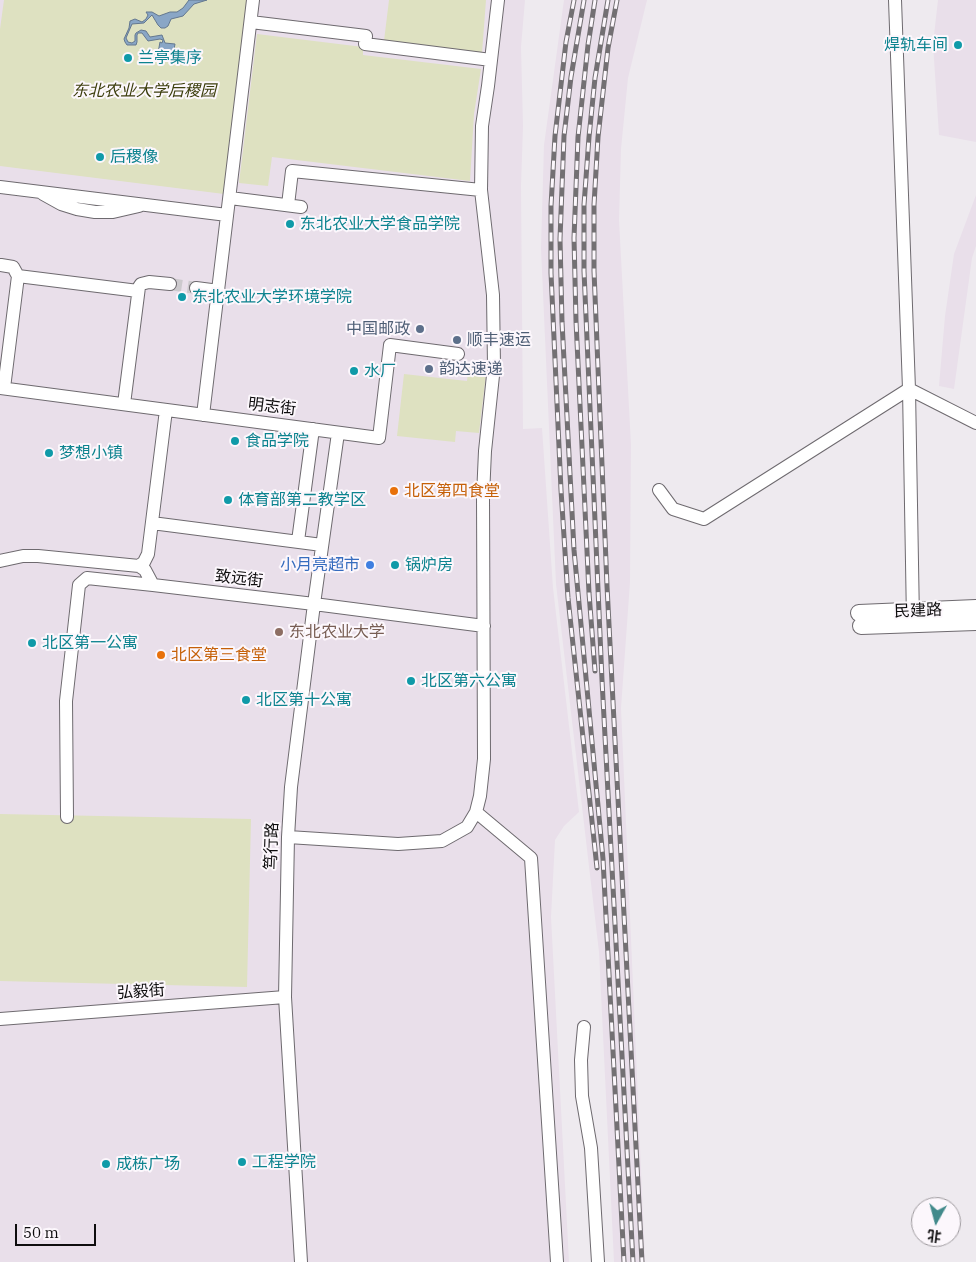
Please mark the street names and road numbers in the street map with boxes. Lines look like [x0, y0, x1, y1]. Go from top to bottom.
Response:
street label: 明志街 [247, 395, 297, 419]
street label: 致远街 [214, 567, 264, 591]
street label: 民建路 [894, 601, 942, 621]
street label: 笃行路 [262, 822, 282, 870]
street label: 弘毅街 [116, 981, 166, 1003]

